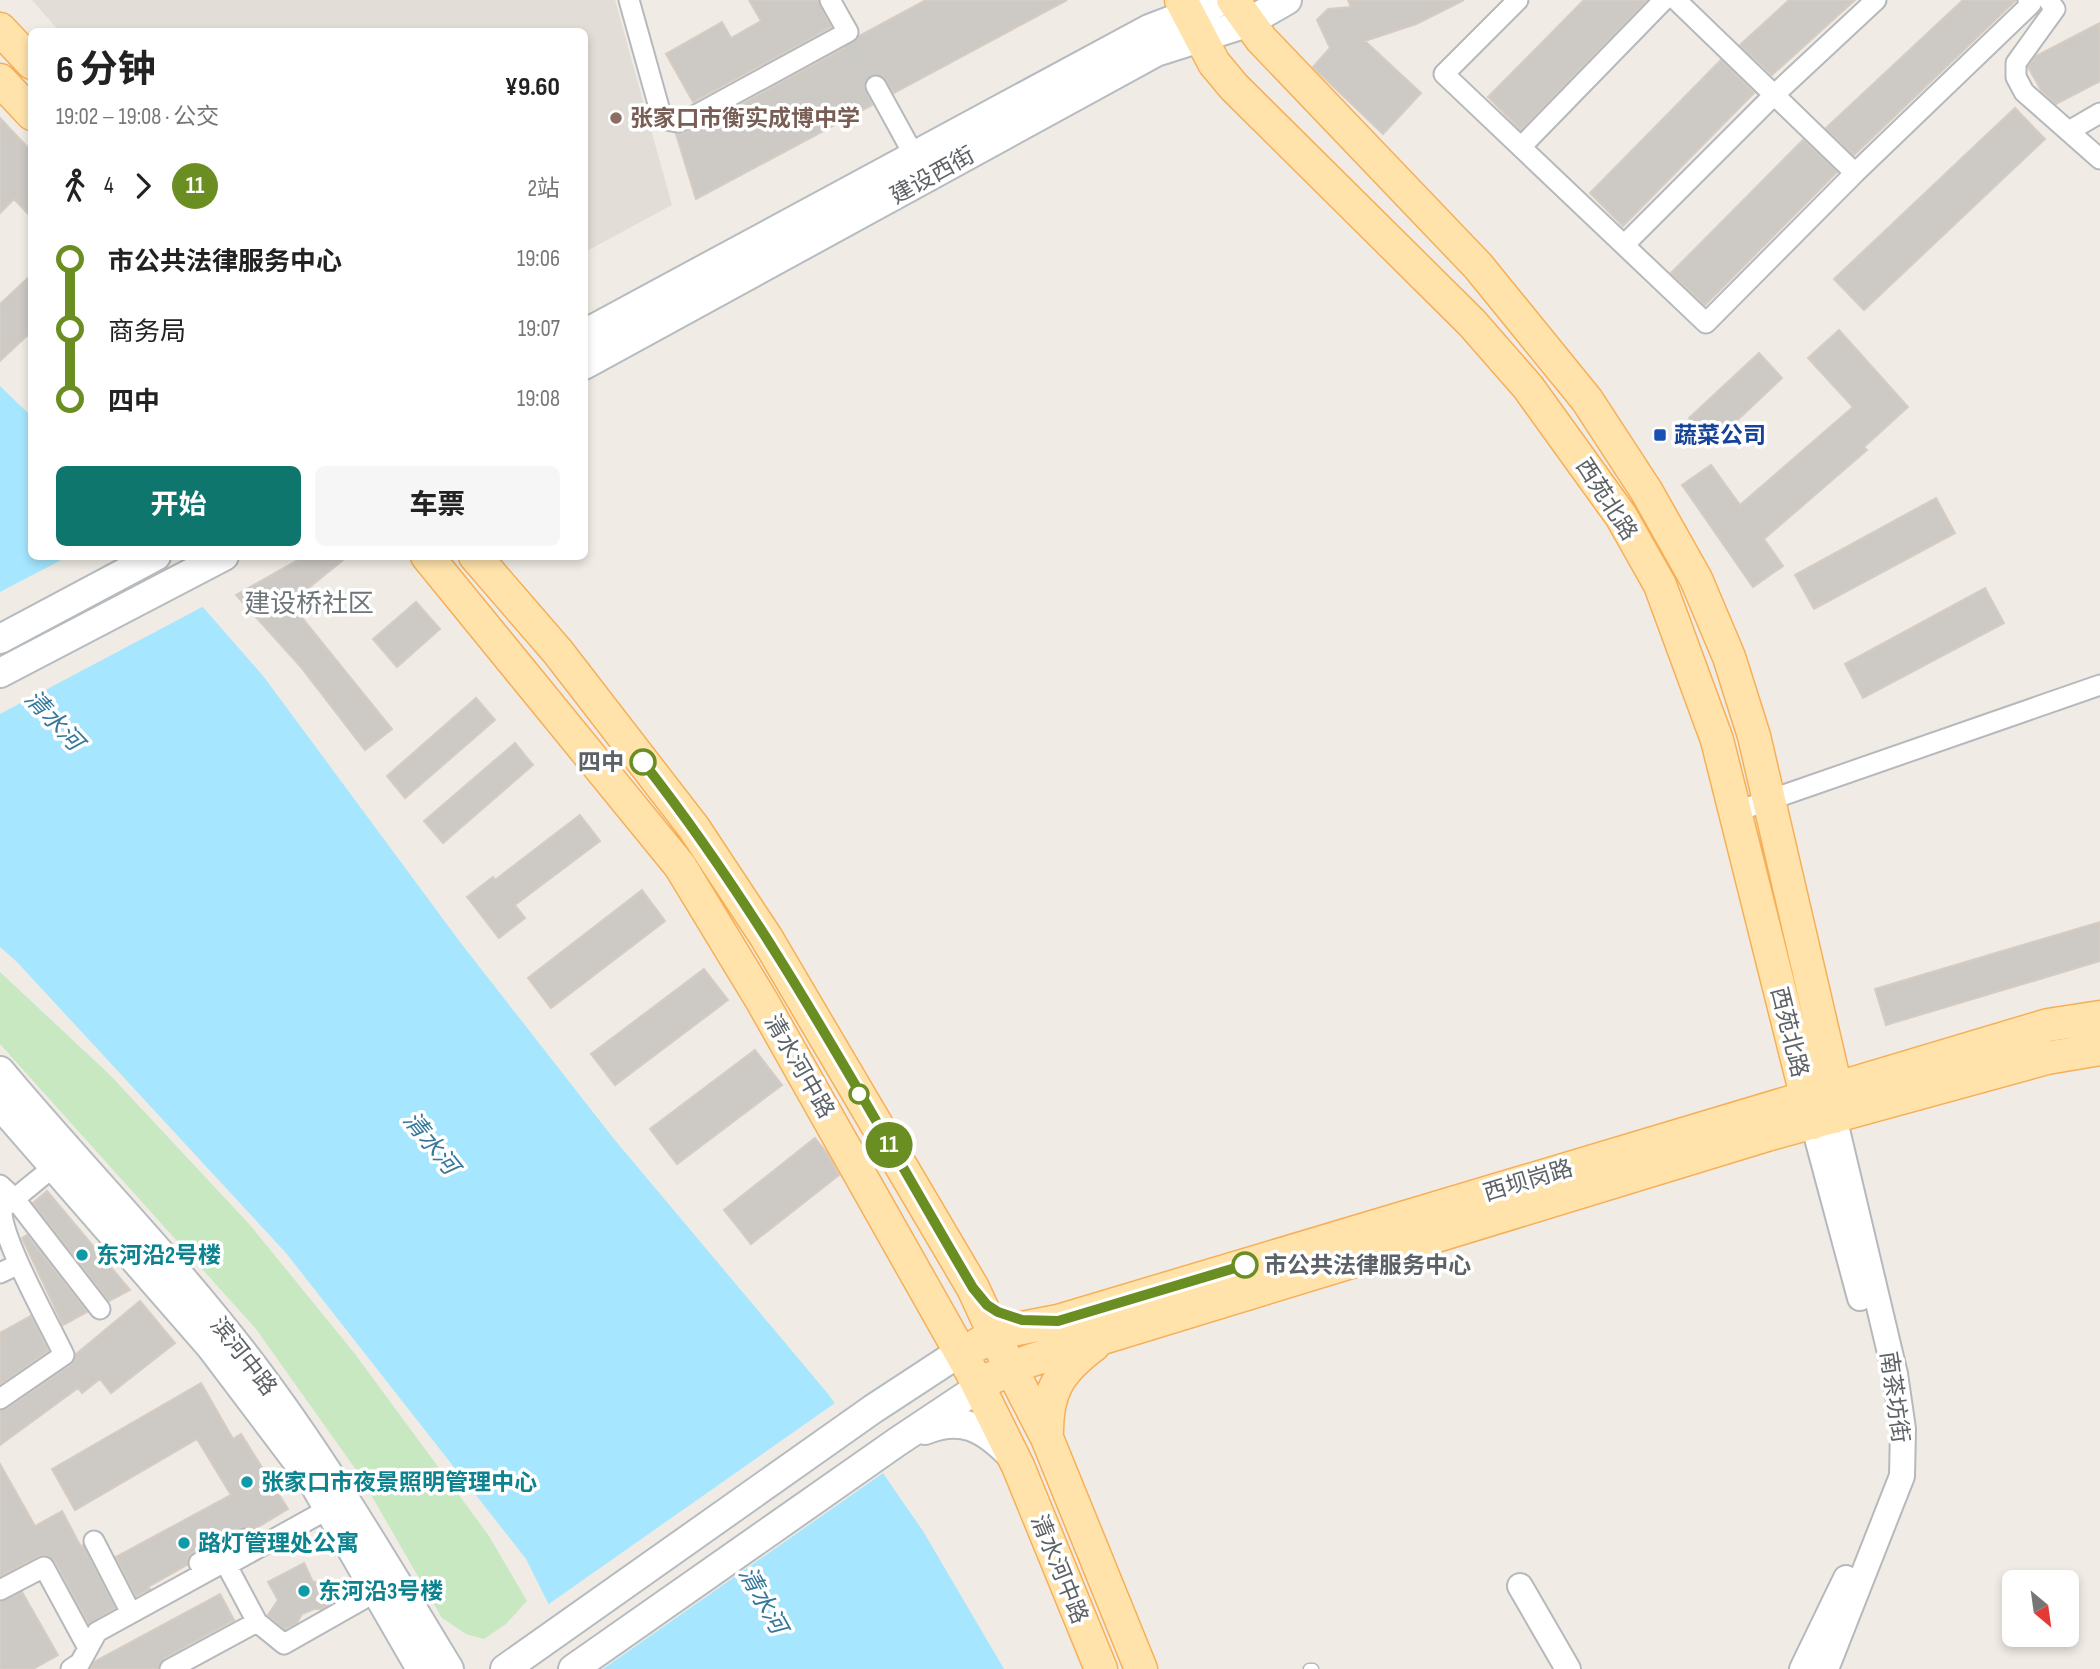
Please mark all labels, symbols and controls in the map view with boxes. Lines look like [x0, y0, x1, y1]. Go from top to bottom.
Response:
text: 6 分钟 [56, 48, 156, 93]
text: ¥9.60 [505, 72, 560, 103]
text: 19:02 – 19:08 · 公交 [56, 103, 219, 131]
place label: 张家口市衡实成博中学 [630, 105, 860, 133]
marker: 张家口市衡实成博中学 [608, 110, 624, 126]
street label: 建设西街 [885, 141, 980, 210]
icon: walk [56, 167, 94, 205]
icon: forward [124, 167, 162, 205]
text: 11 [186, 171, 204, 200]
text: 4 [104, 172, 114, 200]
text: 2站 [528, 175, 560, 203]
text: 19:06 [517, 245, 560, 273]
text: 市公共法律服务中心 [108, 247, 342, 278]
text: 19:07 [518, 315, 560, 343]
text: 商务局 [108, 317, 186, 348]
text: 19:08 [517, 385, 560, 413]
text: 四中 [108, 387, 160, 418]
place label: 蔬菜公司 [1674, 422, 1766, 450]
marker: 蔬菜公司 [1652, 427, 1668, 443]
street label: 西苑北路 [1569, 453, 1643, 546]
button: 开始 [56, 466, 301, 546]
button: 车票 [315, 466, 560, 546]
district label: 建设桥社区 [244, 589, 374, 620]
water label: 清水河 [18, 684, 92, 759]
place label: 四中 [578, 749, 624, 777]
marker: 四中 [630, 749, 656, 775]
street label: 西苑北路 [1764, 984, 1814, 1080]
street label: 清水河中路 [758, 1010, 840, 1123]
unlabelled marker [849, 1084, 869, 1104]
water label: 清水河 [397, 1106, 467, 1184]
line badge: 11 [858, 1122, 920, 1168]
text: 11 [880, 1130, 898, 1159]
street label: 西坝岗路 [1480, 1154, 1576, 1208]
place label: 东河沿2号楼 [96, 1242, 221, 1270]
marker: 东河沿2号楼 [74, 1247, 90, 1263]
marker: 市公共法律服务中心 [1232, 1252, 1258, 1278]
place label: 市公共法律服务中心 [1264, 1252, 1471, 1280]
street label: 滨河中路 [204, 1312, 283, 1401]
street label: 南茶坊街 [1874, 1350, 1914, 1445]
place label: 张家口市夜景照明管理中心 [261, 1469, 537, 1497]
marker: 张家口市夜景照明管理中心 [239, 1474, 255, 1490]
street label: 清水河中路 [1025, 1511, 1094, 1628]
place label: 路灯管理处公寓 [198, 1530, 359, 1558]
marker: 路灯管理处公寓 [176, 1535, 192, 1551]
water label: 清水河 [732, 1562, 795, 1642]
north arrow [2002, 1570, 2079, 1647]
map controls [2002, 1570, 2079, 1647]
place label: 东河沿3号楼 [318, 1578, 443, 1606]
marker: 东河沿3号楼 [296, 1583, 312, 1599]

